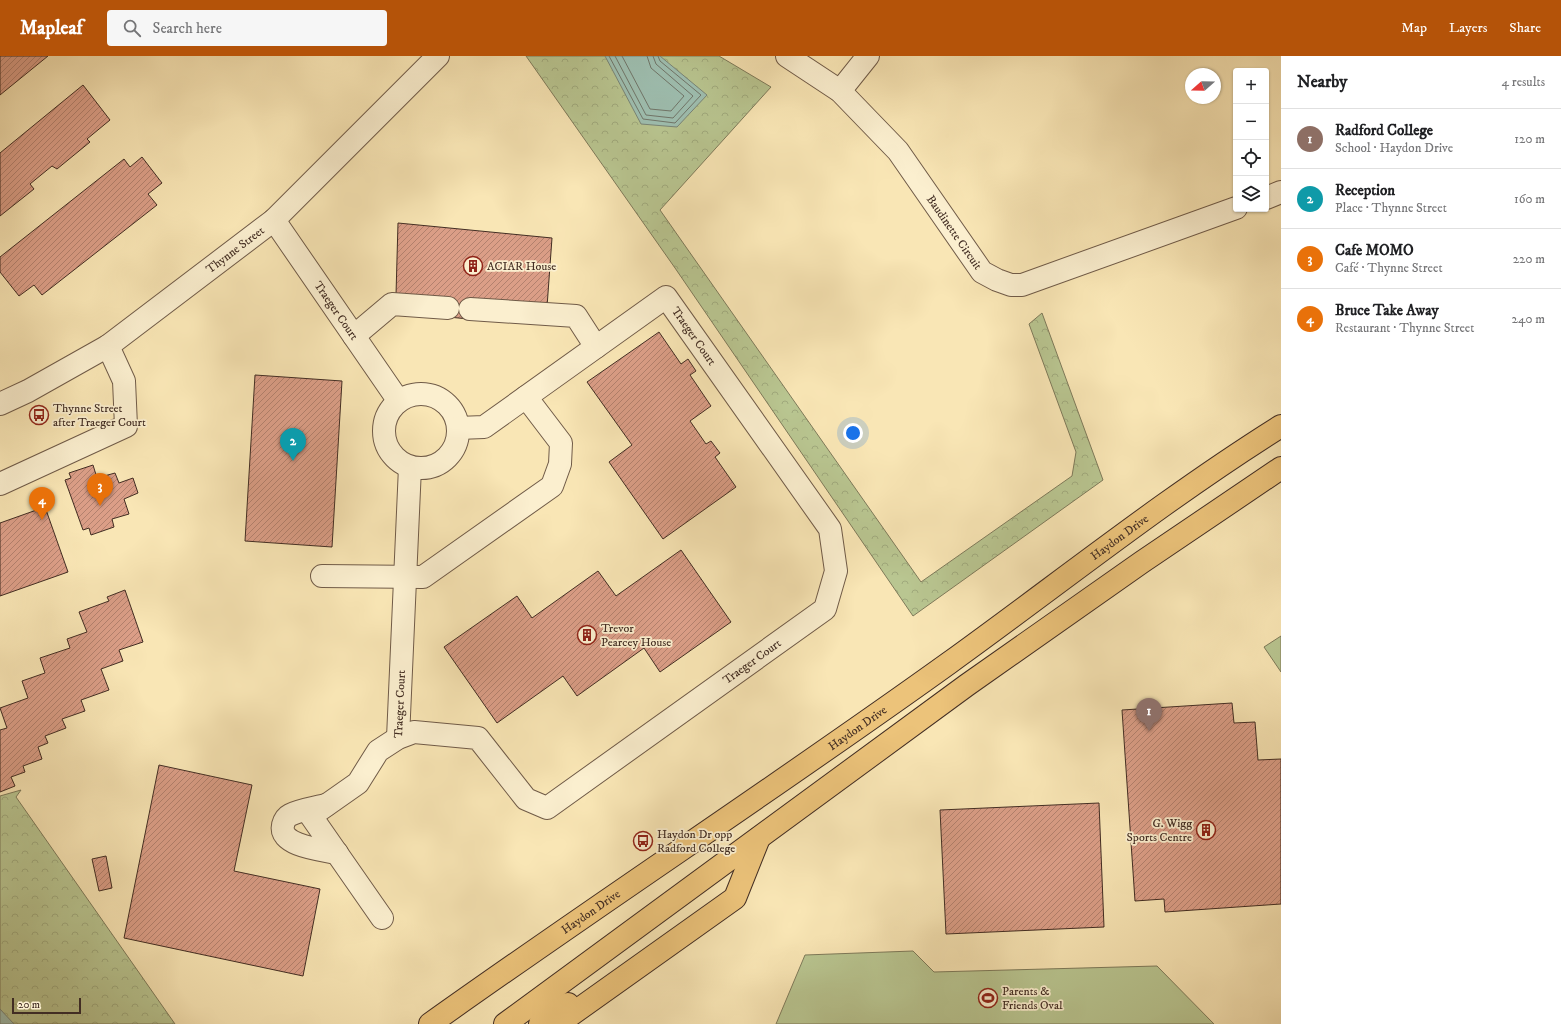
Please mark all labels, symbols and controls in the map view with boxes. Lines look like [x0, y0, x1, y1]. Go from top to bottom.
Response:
search box [107, 10, 387, 46]
text: Mapleaf [20, 17, 83, 40]
icon: search [121, 17, 143, 39]
text: Search here [153, 19, 222, 38]
text: Map [1401, 19, 1427, 37]
text: Layers [1449, 19, 1487, 37]
text: Share [1509, 19, 1541, 37]
north arrow [1185, 68, 1221, 104]
map controls [1233, 68, 1269, 212]
button: + [1233, 68, 1269, 104]
text: Nearby [1297, 71, 1347, 93]
text: 4 results [1502, 74, 1545, 90]
button: − [1233, 104, 1269, 140]
text: Radford College [1335, 121, 1433, 140]
text: 1 [1308, 131, 1312, 147]
text: 120 m [1514, 131, 1545, 147]
button: locate [1233, 140, 1269, 176]
text: School · Haydon Drive [1335, 140, 1453, 156]
button: layers [1233, 176, 1269, 212]
text: Reception [1335, 181, 1395, 200]
text: 2 [1307, 191, 1313, 207]
text: 160 m [1514, 191, 1545, 207]
street label: Baudinette Circuit [923, 192, 985, 273]
text: Place · Thynne Street [1335, 200, 1447, 216]
street label: Thynne Street [203, 223, 268, 277]
text: Cafe MOMO [1335, 241, 1414, 260]
text: 3 [1308, 251, 1312, 267]
text: 220 m [1513, 251, 1545, 267]
building icon: ACIAR House [462, 255, 484, 277]
place label: ACIAR House [487, 259, 556, 274]
text: Café · Thynne Street [1335, 260, 1443, 276]
street label: Traeger Court [310, 279, 362, 343]
text: Bruce Take Away [1335, 301, 1439, 320]
street label: Traeger Court [668, 304, 719, 369]
text: 4 [1306, 311, 1314, 327]
text: 240 m [1512, 311, 1545, 327]
text: Restaurant · Thynne Street [1335, 320, 1474, 336]
place label: Thynne Street after Traeger Court [53, 401, 146, 430]
bus stop icon: Thynne Street after Traeger Court [28, 404, 50, 426]
your location [843, 423, 863, 443]
pin: 2 [280, 428, 306, 461]
pin: 3 [87, 473, 113, 506]
pin: 4 [29, 487, 55, 520]
street label: Haydon Drive [1088, 511, 1152, 564]
place label: Trevor Pearcey House [601, 621, 671, 650]
building icon: Trevor Pearcey House [576, 624, 598, 646]
street label: Traeger Court [720, 636, 784, 688]
street label: Traeger Court [391, 669, 409, 738]
pin: 1 [1136, 698, 1162, 731]
street label: Haydon Drive [825, 703, 890, 754]
place label: G. Wigg Sports Centre [1127, 816, 1192, 845]
building icon: G. Wigg Sports Centre [1195, 819, 1217, 841]
place label: Haydon Dr opp Radford College [657, 827, 735, 856]
bus stop icon: Haydon Dr opp Radford College [632, 830, 654, 852]
street label: Haydon Drive [559, 887, 623, 938]
place label: Parents & Friends Oval [1002, 984, 1063, 1013]
sports icon: Parents & Friends Oval [977, 987, 999, 1009]
scale bar [12, 996, 81, 1015]
text: 20 m [18, 998, 40, 1012]

